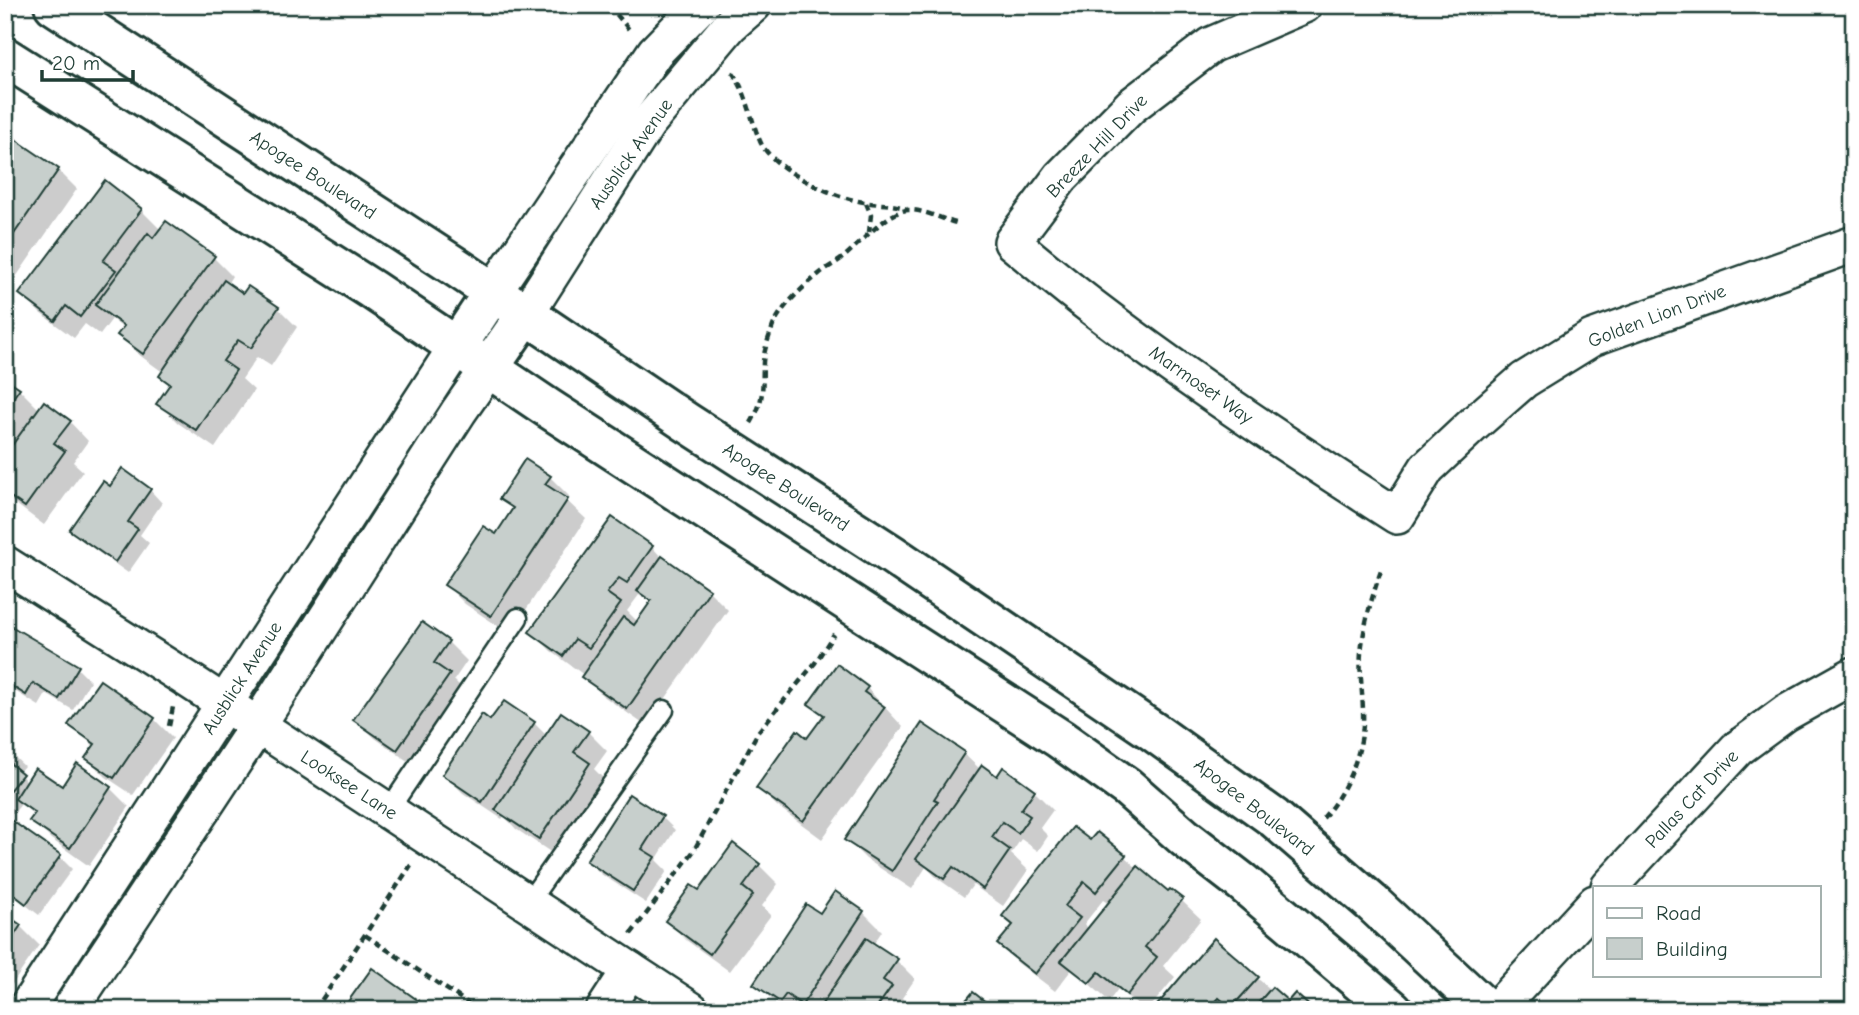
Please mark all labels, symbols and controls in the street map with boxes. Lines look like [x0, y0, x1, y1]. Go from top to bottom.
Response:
scale bar [42, 38, 133, 82]
text: 20 m [52, 51, 100, 75]
street label: Breeze Hill Drive [1042, 90, 1152, 202]
street label: Ausblick Avenue [585, 95, 677, 213]
street label: Apogee Boulevard [246, 126, 380, 224]
street label: Golden Lion Drive [1585, 280, 1729, 352]
street label: Marmoset Way [1145, 341, 1257, 429]
street label: Apogee Boulevard [719, 438, 853, 536]
street label: Ausblick Avenue [197, 618, 287, 738]
street label: Pallas Cat Drive [1641, 745, 1743, 853]
street label: Looksee Lane [297, 746, 401, 824]
street label: Apogee Boulevard [1190, 753, 1318, 861]
legend [1593, 886, 1820, 976]
text: Road [1656, 901, 1701, 925]
text: Building [1656, 937, 1728, 961]

